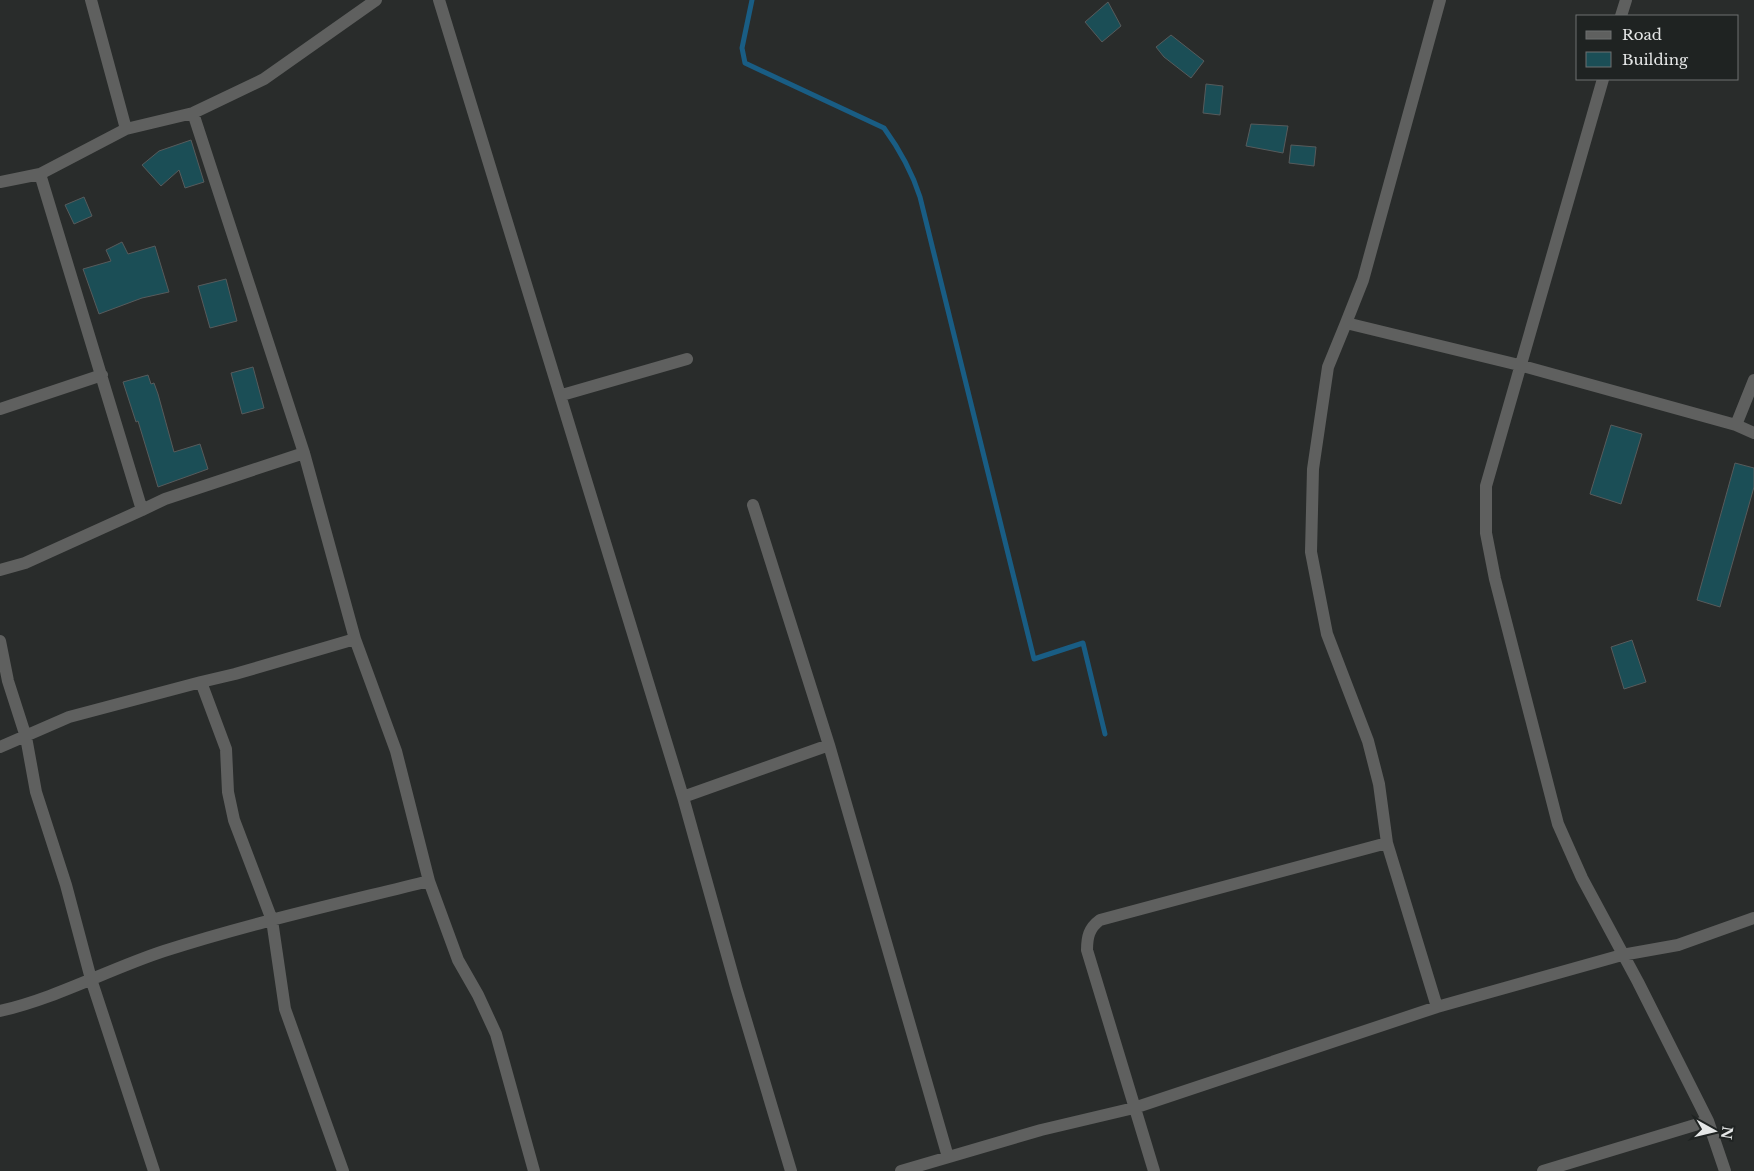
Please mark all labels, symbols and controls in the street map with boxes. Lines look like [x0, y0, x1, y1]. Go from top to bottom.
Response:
legend [1576, 15, 1739, 80]
text: Road [1622, 25, 1662, 44]
text: Building [1622, 50, 1689, 69]
north arrow [1689, 1106, 1739, 1156]
text: N [1717, 1125, 1737, 1141]

